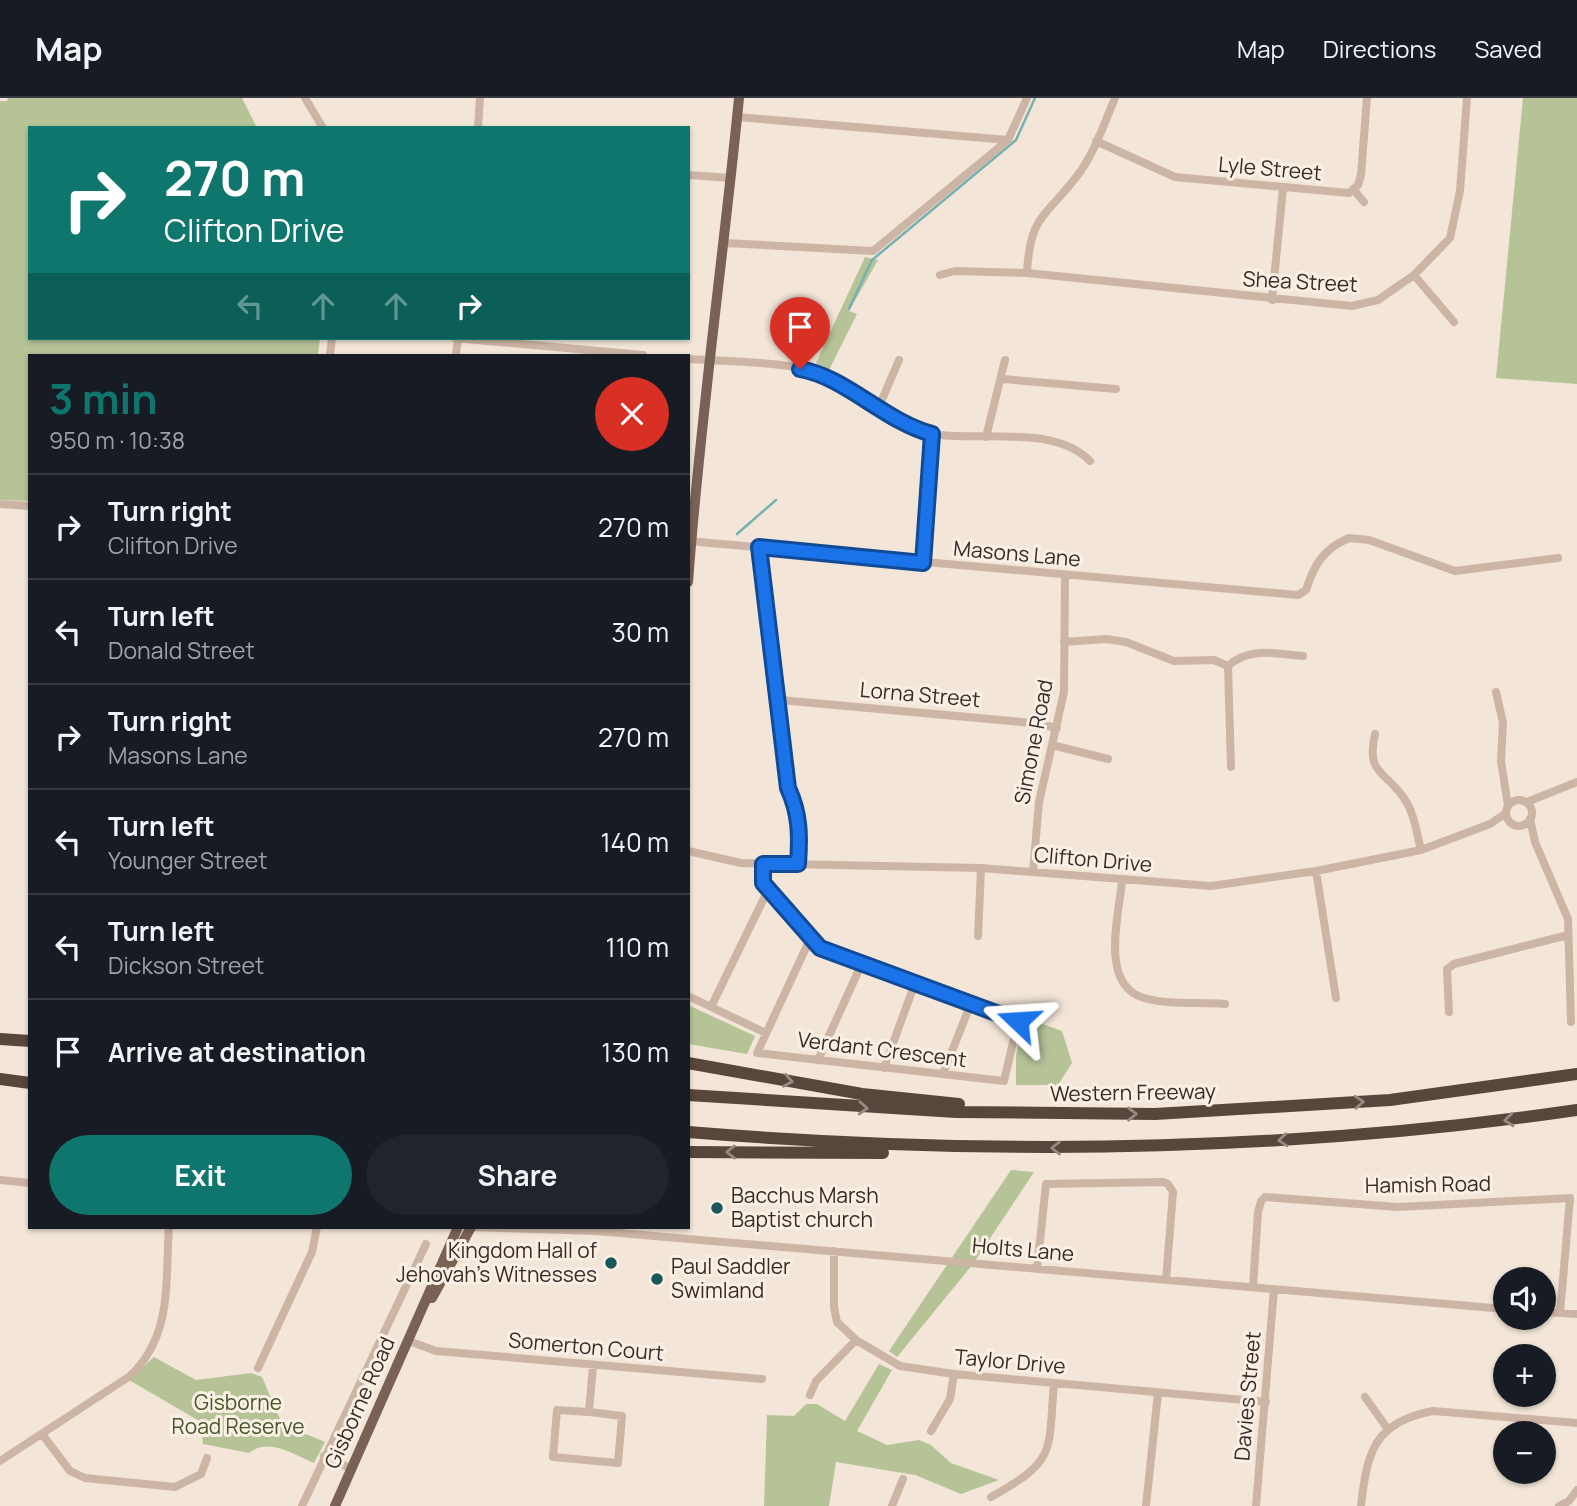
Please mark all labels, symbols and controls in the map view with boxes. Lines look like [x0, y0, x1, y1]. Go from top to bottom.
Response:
text: Map [35, 26, 103, 71]
text: Map [1237, 32, 1285, 65]
text: Directions [1323, 32, 1436, 65]
text: Saved [1474, 32, 1542, 65]
text: 270 m [164, 144, 305, 211]
street label: Lyle Street [1217, 150, 1323, 186]
icon: right [49, 154, 140, 245]
text: Clifton Drive [164, 208, 345, 252]
street label: Shea Street [1242, 264, 1358, 298]
icon: left [231, 287, 269, 325]
icon: ahead [304, 287, 342, 325]
icon: ahead [377, 287, 415, 325]
icon: right [450, 287, 488, 325]
pin [770, 297, 830, 369]
icon: arrive [781, 308, 819, 346]
text: 3 min [49, 369, 158, 427]
button: close [595, 377, 669, 451]
text: 950 m · 10:38 [49, 424, 185, 456]
text: Turn right [108, 493, 232, 529]
icon: right [49, 508, 87, 546]
text: 270 m [598, 509, 669, 545]
text: Clifton Drive [108, 529, 238, 561]
street label: Masons Lane [952, 533, 1082, 573]
text: Turn left [108, 598, 215, 634]
icon: left [49, 613, 87, 651]
text: 30 m [612, 614, 669, 650]
text: Donald Street [108, 634, 255, 666]
street label: Lorna Street [859, 675, 981, 713]
street label: Simone Road [1007, 677, 1059, 807]
text: Turn right [108, 703, 232, 739]
icon: right [49, 718, 87, 756]
text: 270 m [598, 719, 669, 755]
text: Masons Lane [108, 739, 248, 771]
text: Turn left [108, 808, 215, 844]
icon: left [49, 823, 87, 861]
text: 140 m [600, 824, 669, 860]
street label: Clifton Drive [1033, 840, 1153, 878]
text: Younger Street [108, 844, 267, 876]
text: Turn left [108, 913, 215, 949]
icon: left [49, 928, 87, 966]
text: 110 m [606, 929, 669, 965]
text: Dickson Street [108, 949, 264, 981]
position arrow [981, 984, 1055, 1058]
street label: Verdant Crescent [796, 1025, 968, 1073]
icon: arrive [49, 1033, 87, 1071]
text: Arrive at destination [108, 1034, 366, 1070]
text: 130 m [601, 1034, 669, 1070]
one-way arrow [782, 1073, 794, 1088]
street label: Western Freeway [1050, 1077, 1216, 1107]
one-way arrow [1354, 1095, 1365, 1110]
one-way arrow [858, 1100, 869, 1115]
one-way arrow [1128, 1106, 1138, 1122]
one-way arrow [1504, 1112, 1515, 1127]
one-way arrow [1277, 1132, 1288, 1147]
button: Exit [49, 1135, 352, 1215]
button: Share [366, 1135, 669, 1215]
one-way arrow [1050, 1140, 1060, 1156]
one-way arrow [725, 1144, 735, 1160]
street label: Hamish Road [1365, 1169, 1491, 1199]
place label: Bacchus Marsh Baptist church [731, 1181, 879, 1233]
marker: Bacchus Marsh Baptist church [709, 1200, 725, 1216]
street label: Holts Lane [971, 1231, 1075, 1267]
place label: Kingdom Hall of Jehovah's Witnesses [396, 1236, 598, 1288]
place label: Paul Saddler Swimland [671, 1252, 791, 1304]
marker: Kingdom Hall of Jehovah's Witnesses [603, 1255, 619, 1271]
map controls [1493, 1267, 1556, 1484]
button: sound [1493, 1267, 1556, 1330]
marker: Paul Saddler Swimland [649, 1271, 665, 1287]
street label: Somerton Court [507, 1325, 665, 1367]
street label: Davies Street [1227, 1330, 1267, 1462]
street label: Gisborne Road [317, 1332, 401, 1473]
street label: Taylor Drive [953, 1342, 1067, 1380]
button: + [1493, 1344, 1556, 1407]
park label: Gisborne Road Reserve [172, 1388, 304, 1440]
button: − [1493, 1421, 1556, 1484]

